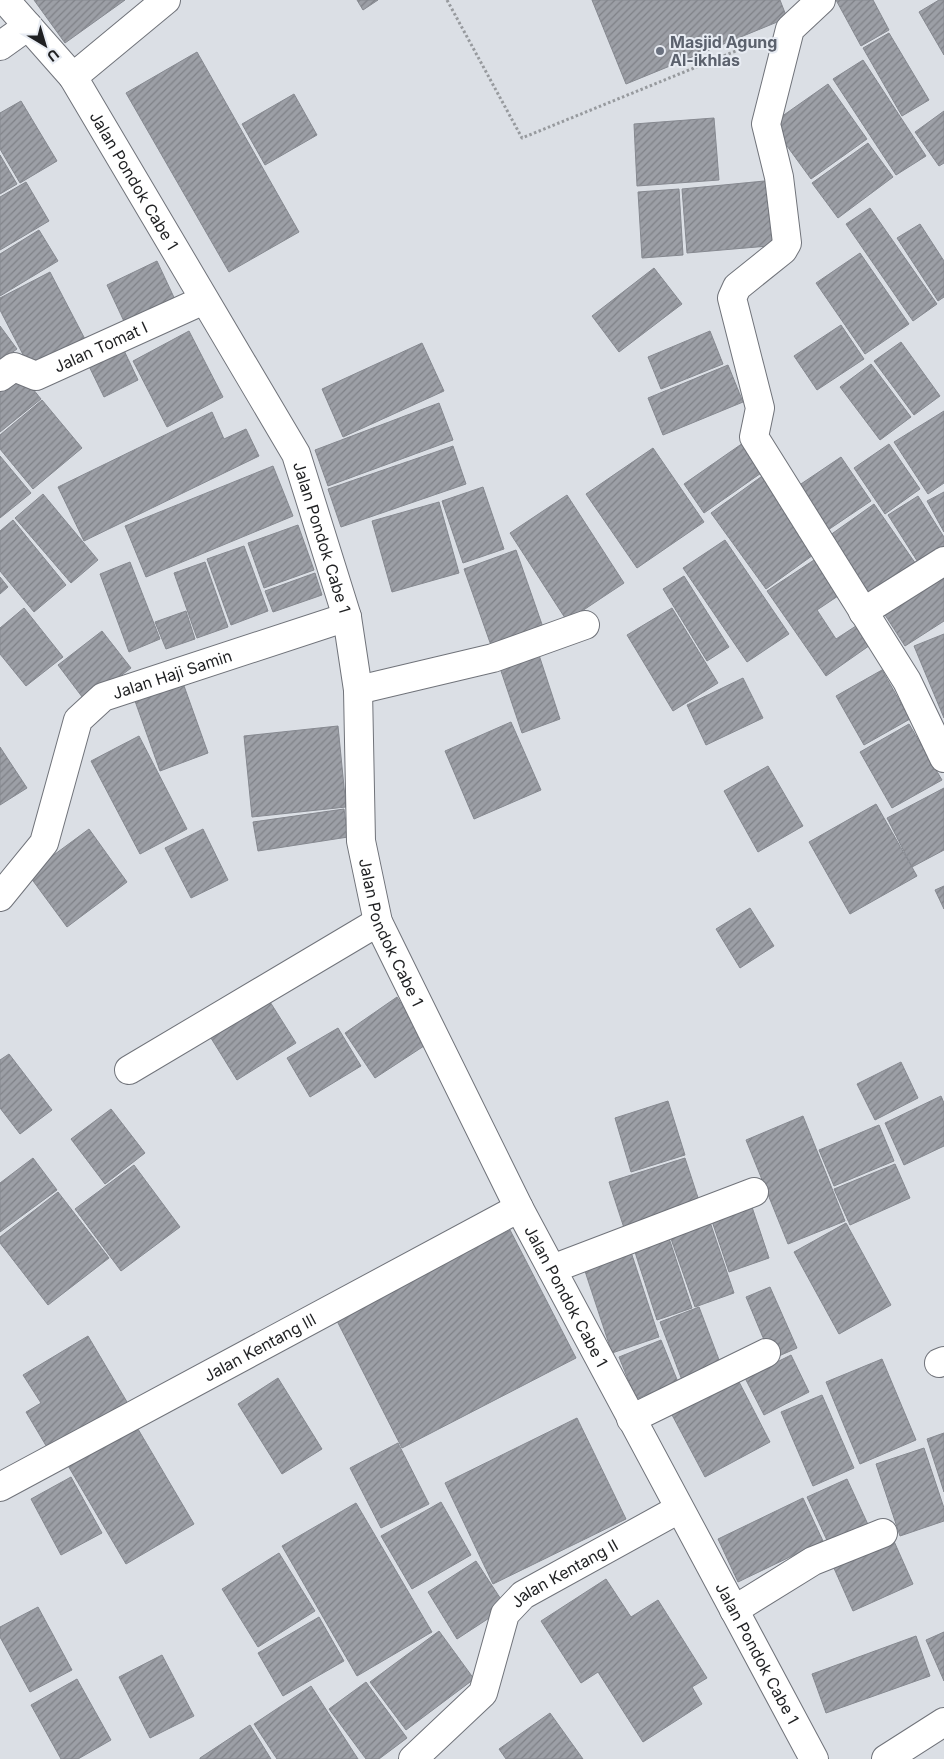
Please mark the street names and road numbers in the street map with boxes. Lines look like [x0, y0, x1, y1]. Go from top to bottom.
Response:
street label: Jalan Pondok Cabe 1 [85, 108, 183, 253]
street label: Jalan Tomat I [51, 317, 151, 377]
street label: Jalan Pondok Cabe 1 [289, 459, 355, 615]
street label: Jalan Haji Samin [110, 645, 234, 703]
street label: Jalan Pondok Cabe 1 [355, 856, 428, 1010]
street label: Jalan Pondok Cabe 1 [520, 1222, 612, 1370]
street label: Jalan Kentang III [200, 1309, 320, 1386]
street label: Jalan Kentang II [506, 1535, 621, 1612]
street label: Jalan Pondok Cabe 1 [711, 1579, 803, 1727]

